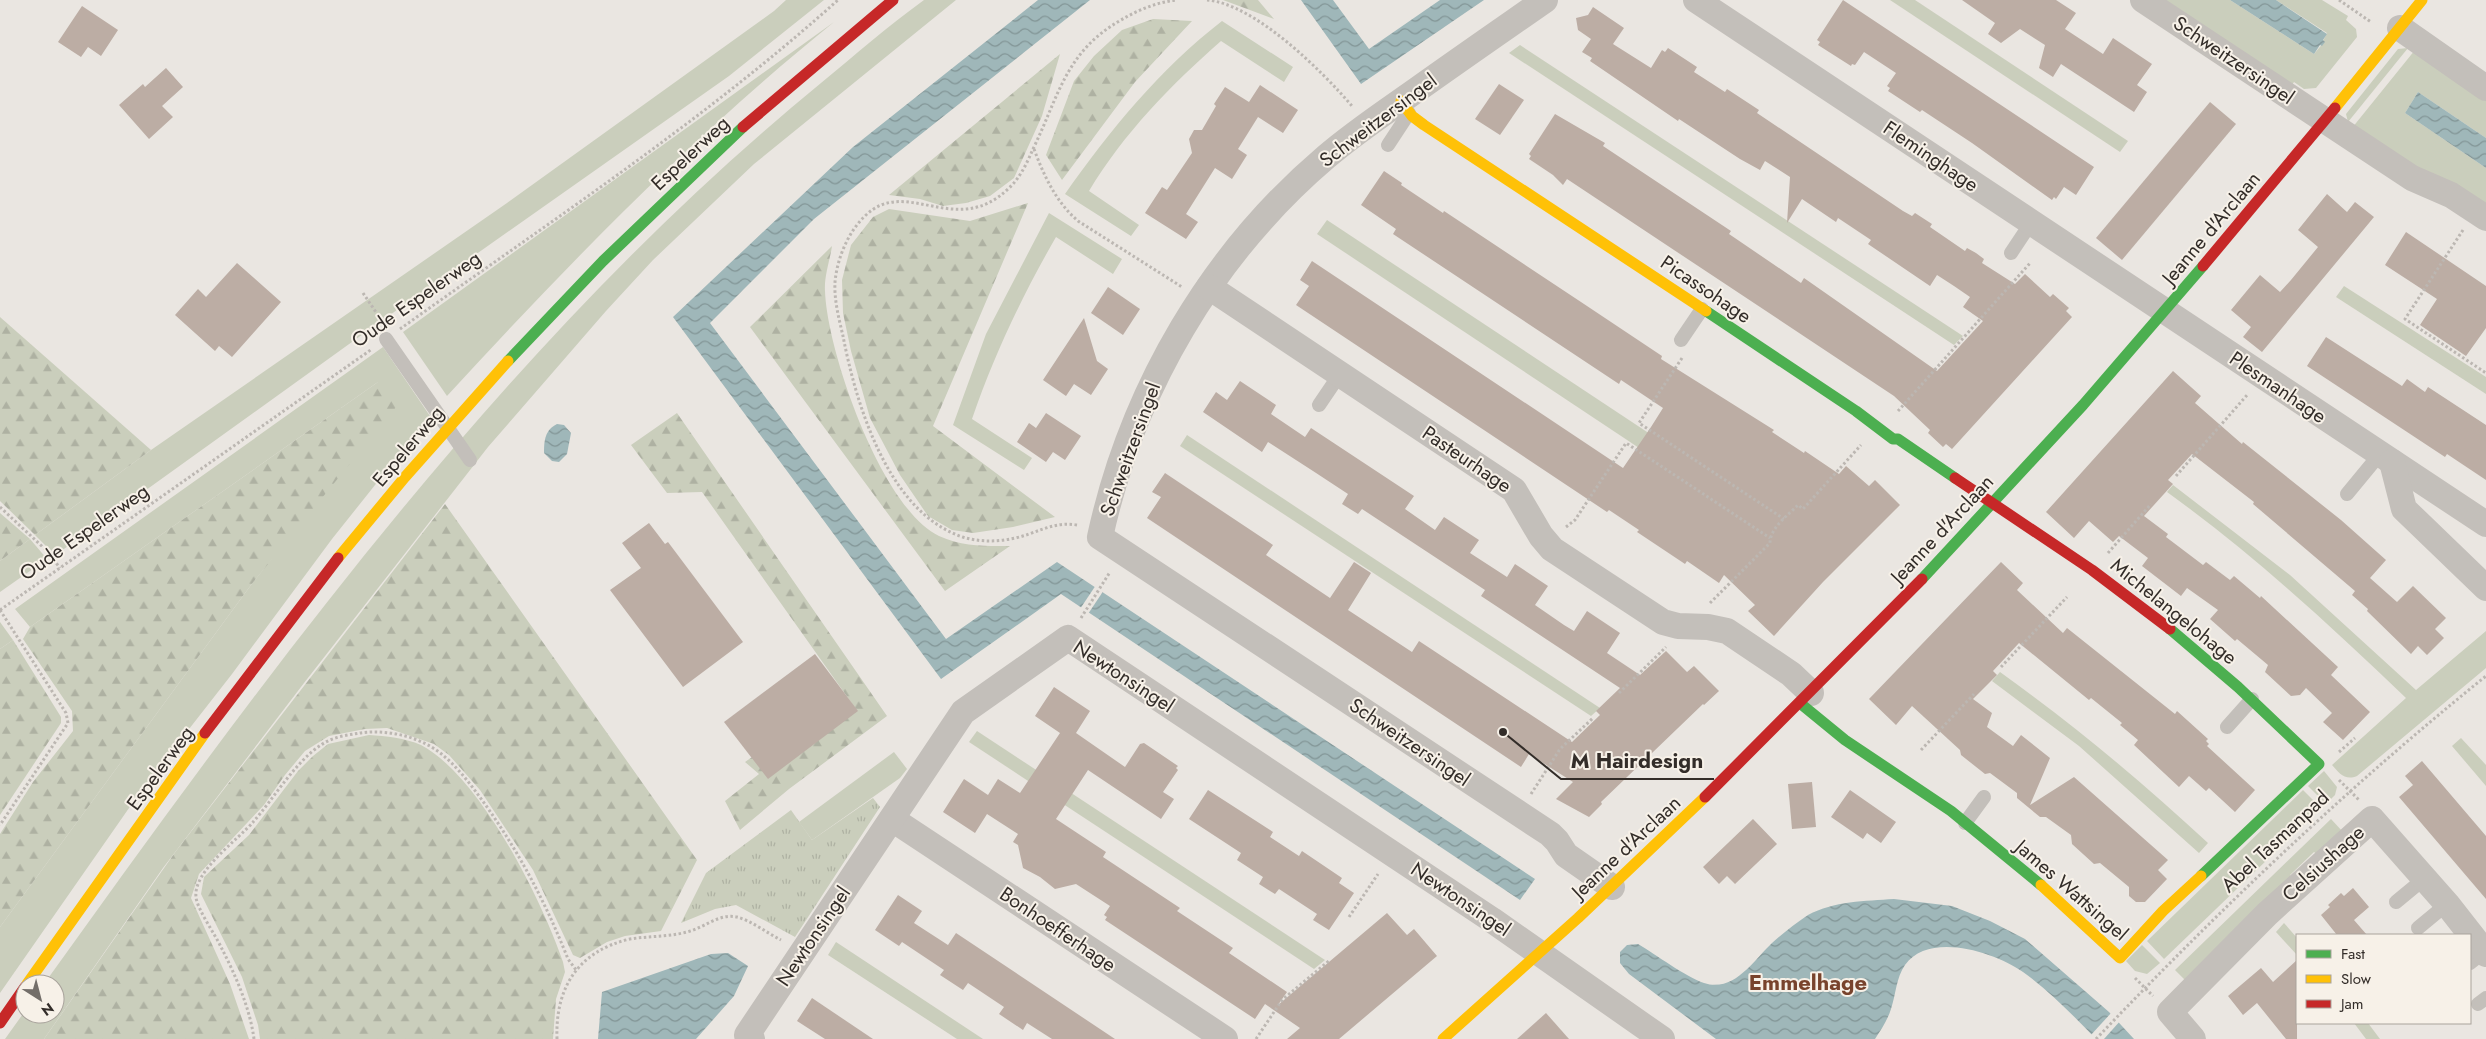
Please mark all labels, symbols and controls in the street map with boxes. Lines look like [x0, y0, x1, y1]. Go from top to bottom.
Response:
street label: Schweitzersingel [2167, 9, 2300, 112]
street label: Schweitzersingel [1313, 66, 1443, 174]
street label: Espelerweg [645, 109, 736, 197]
street label: Fleminghage [1877, 114, 1984, 199]
street label: Jeanne d'Arclaan [2153, 165, 2267, 293]
street label: Oude Espelerweg [346, 244, 487, 355]
street label: Picassohage [1654, 248, 1757, 331]
street label: Plesmanhage [2223, 344, 2332, 431]
street label: Schweitzersingel [1093, 378, 1168, 520]
street label: Espelerweg [366, 399, 451, 493]
street label: Pasteurhage [1416, 419, 1517, 500]
street label: Jeanne d'Arclaan [1882, 468, 2001, 593]
street label: Oude Espelerweg [14, 477, 155, 588]
street label: Michelangelohage [2104, 551, 2243, 672]
street label: Newtonsingel [1067, 633, 1180, 720]
street label: Schweitzersingel [1343, 691, 1476, 794]
street label: Espelerweg [120, 720, 201, 817]
callout: M Hairdesign [1561, 743, 1714, 779]
text: M Hairdesign [1571, 746, 1703, 776]
street label: Abel Tasmanpad [2215, 783, 2336, 899]
street label: Jeanne d'Arclaan [1563, 789, 1687, 908]
street label: Celsiushage [2276, 818, 2371, 908]
street label: James Wattsingel [2007, 831, 2135, 948]
street label: Newtonsingel [1405, 855, 1517, 944]
street label: Newtonsingel [769, 880, 858, 992]
street label: Bonhoefferhage [994, 880, 1122, 979]
legend [2296, 934, 2471, 1024]
text: Fast [2341, 943, 2365, 965]
district label: Emmelhage [1749, 966, 1867, 998]
text: Slow [2341, 968, 2372, 990]
north arrow [15, 974, 65, 1024]
text: Jam [2339, 993, 2364, 1015]
text: N [37, 998, 58, 1021]

